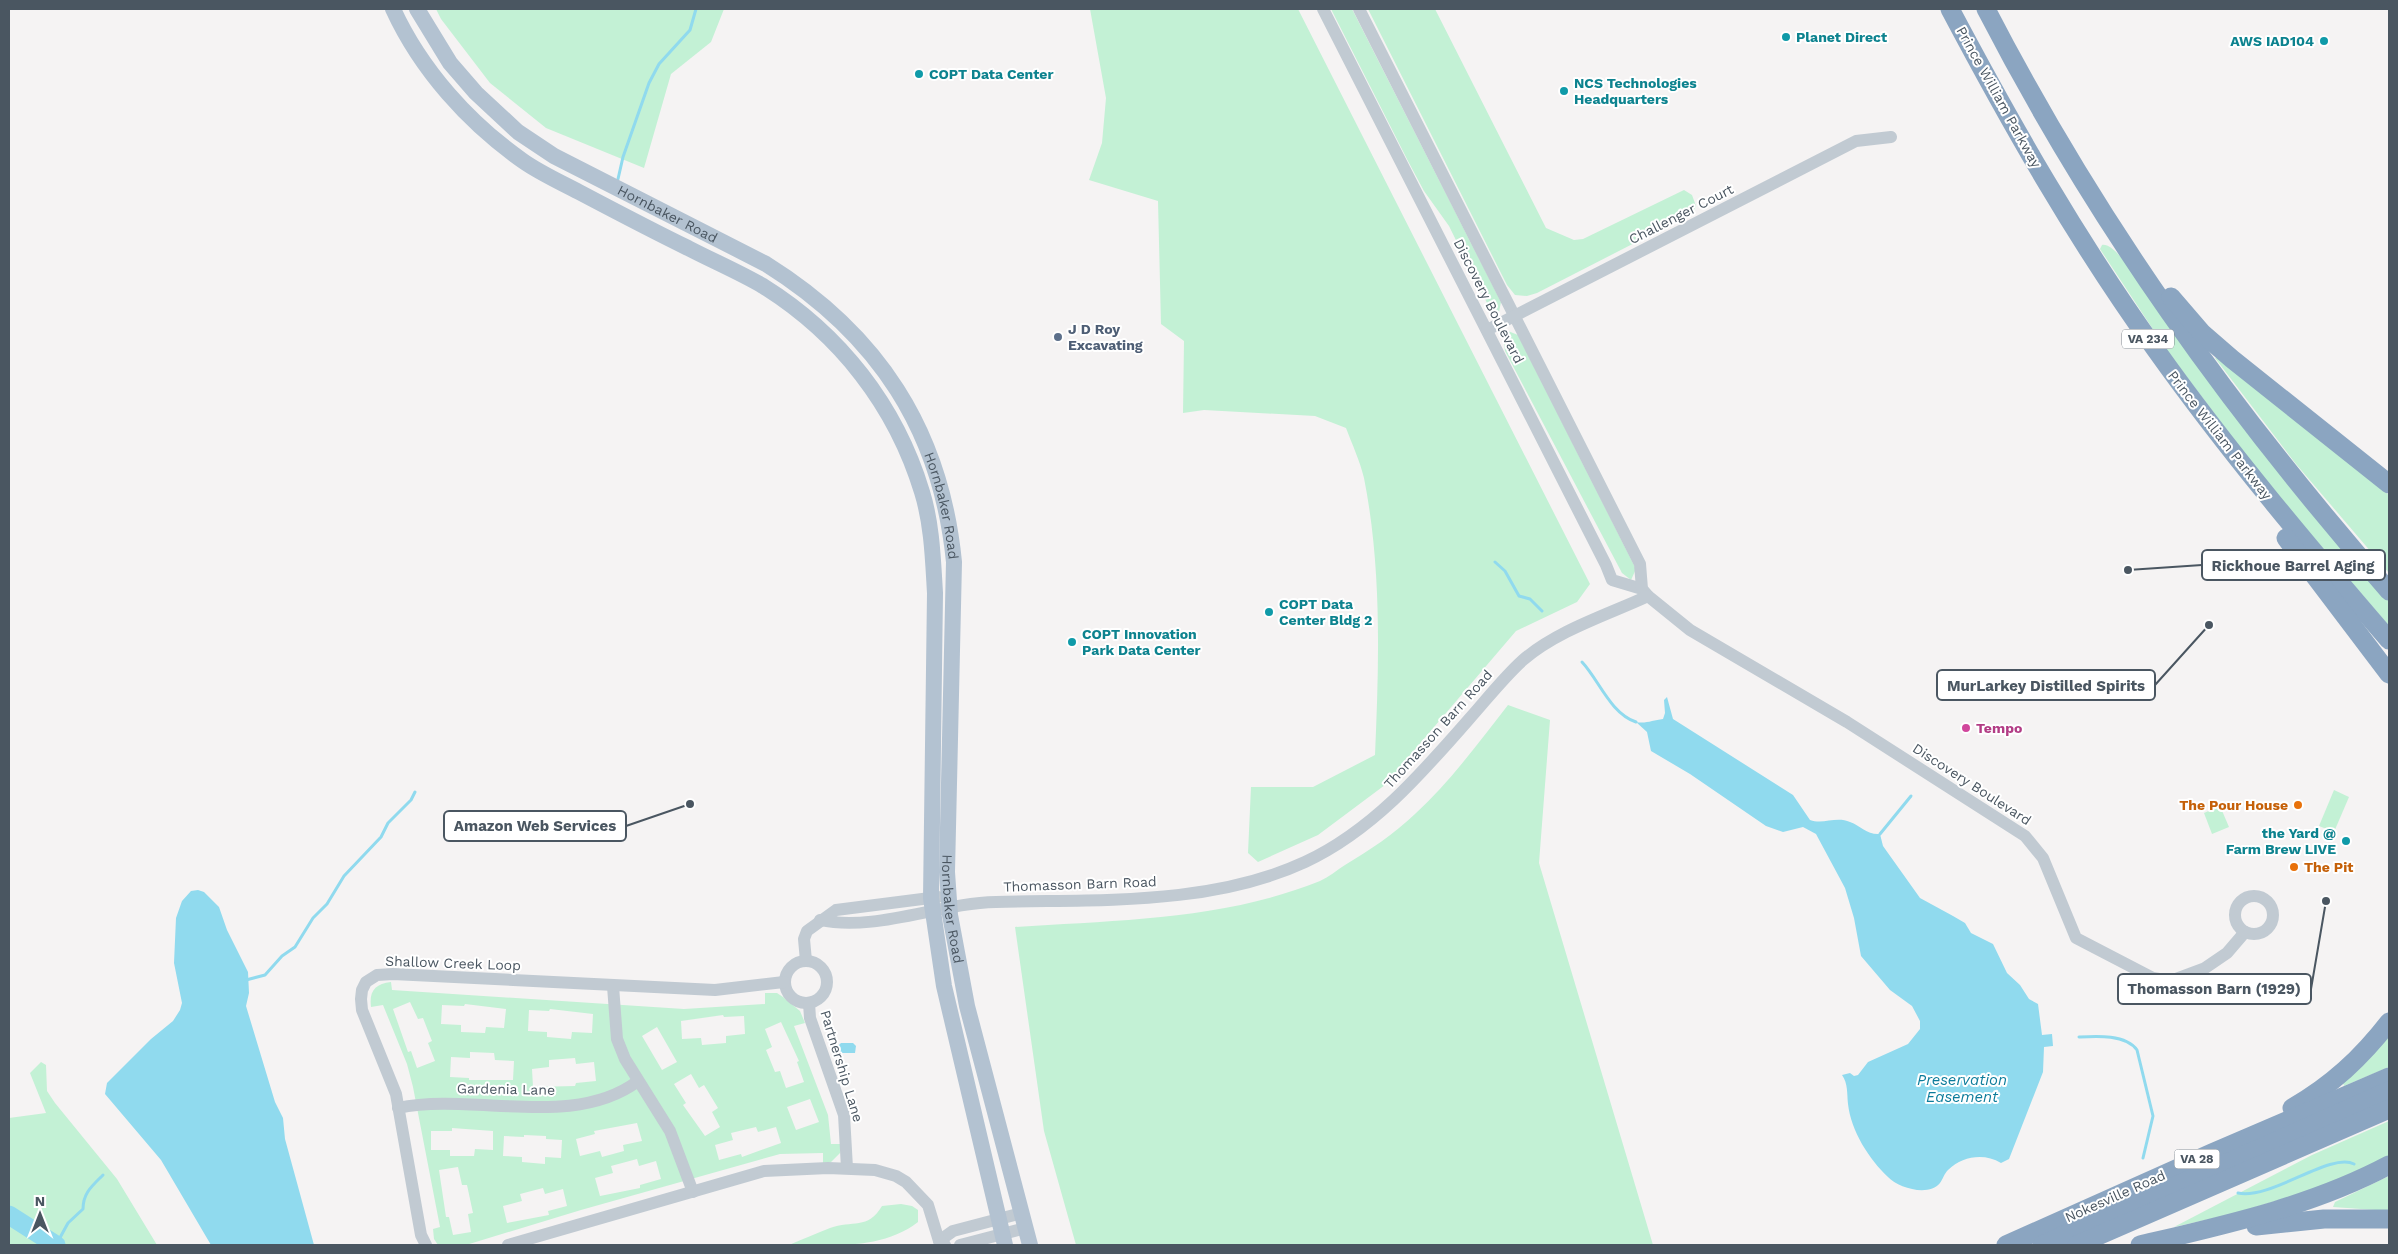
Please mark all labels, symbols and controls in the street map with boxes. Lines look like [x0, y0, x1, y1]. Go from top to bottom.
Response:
street label: Prince William Parkway [1953, 24, 2045, 171]
place label: Planet Direct [1796, 29, 1887, 45]
marker: Planet Direct [1780, 31, 1792, 43]
place label: AWS IAD104 [2230, 33, 2314, 49]
marker: AWS IAD104 [2318, 35, 2330, 47]
place label: COPT Data Center [929, 66, 1053, 82]
marker: COPT Data Center [913, 68, 925, 80]
place label: NCS Technologies Headquarters [1574, 75, 1697, 107]
marker: NCS Technologies Headquarters [1558, 85, 1570, 97]
street label: Challenger Court [1626, 181, 1736, 247]
street label: Hornbaker Road [615, 182, 720, 246]
street label: Discovery Boulevard [1451, 236, 1527, 366]
place label: J D Roy Excavating [1068, 321, 1143, 353]
road number: VA 234 [2122, 329, 2174, 348]
marker: J D Roy Excavating [1052, 331, 1064, 343]
street label: Prince William Parkway [2165, 367, 2276, 503]
street label: Hornbaker Road [921, 450, 962, 560]
callout: Rickhoue Barrel Aging [2202, 550, 2385, 580]
text: Rickhoue Barrel Aging [2212, 557, 2375, 575]
place label: COPT Data Center Bldg 2 [1279, 596, 1372, 628]
marker: COPT Data Center Bldg 2 [1263, 606, 1275, 618]
place label: COPT Innovation Park Data Center [1082, 626, 1201, 658]
marker: COPT Innovation Park Data Center [1066, 636, 1078, 648]
street label: Thomasson Barn Road [1381, 667, 1495, 791]
callout: MurLarkey Distilled Spirits [1937, 670, 2155, 700]
text: MurLarkey Distilled Spirits [1947, 677, 2145, 695]
place label: Tempo [1976, 720, 2022, 736]
marker: Tempo [1960, 722, 1972, 734]
street label: Discovery Boulevard [1910, 740, 2034, 828]
place label: The Pour House [2179, 797, 2288, 813]
marker: The Pour House [2292, 799, 2304, 811]
callout: Amazon Web Services [444, 811, 626, 841]
text: Amazon Web Services [454, 817, 616, 835]
place label: the Yard @ Farm Brew LIVE [2226, 825, 2336, 857]
marker: the Yard @ Farm Brew LIVE [2340, 835, 2352, 847]
street label: Hornbaker Road [939, 854, 967, 965]
place label: The Pit [2304, 859, 2353, 875]
marker: The Pit [2288, 861, 2300, 873]
street label: Thomasson Barn Road [1003, 873, 1157, 895]
street label: Shallow Creek Loop [385, 953, 521, 973]
callout: Thomasson Barn (1929) [2118, 974, 2311, 1004]
text: Thomasson Barn (1929) [2127, 980, 2301, 998]
street label: Partnership Lane [817, 1008, 867, 1124]
water label: Preservation Easement [1917, 1071, 2007, 1106]
street label: Gardenia Lane [457, 1080, 555, 1098]
road number: VA 28 [2174, 1150, 2220, 1168]
street label: Nokesville Road [2062, 1167, 2168, 1225]
north arrow [15, 1189, 65, 1239]
text: N [35, 1193, 45, 1209]

